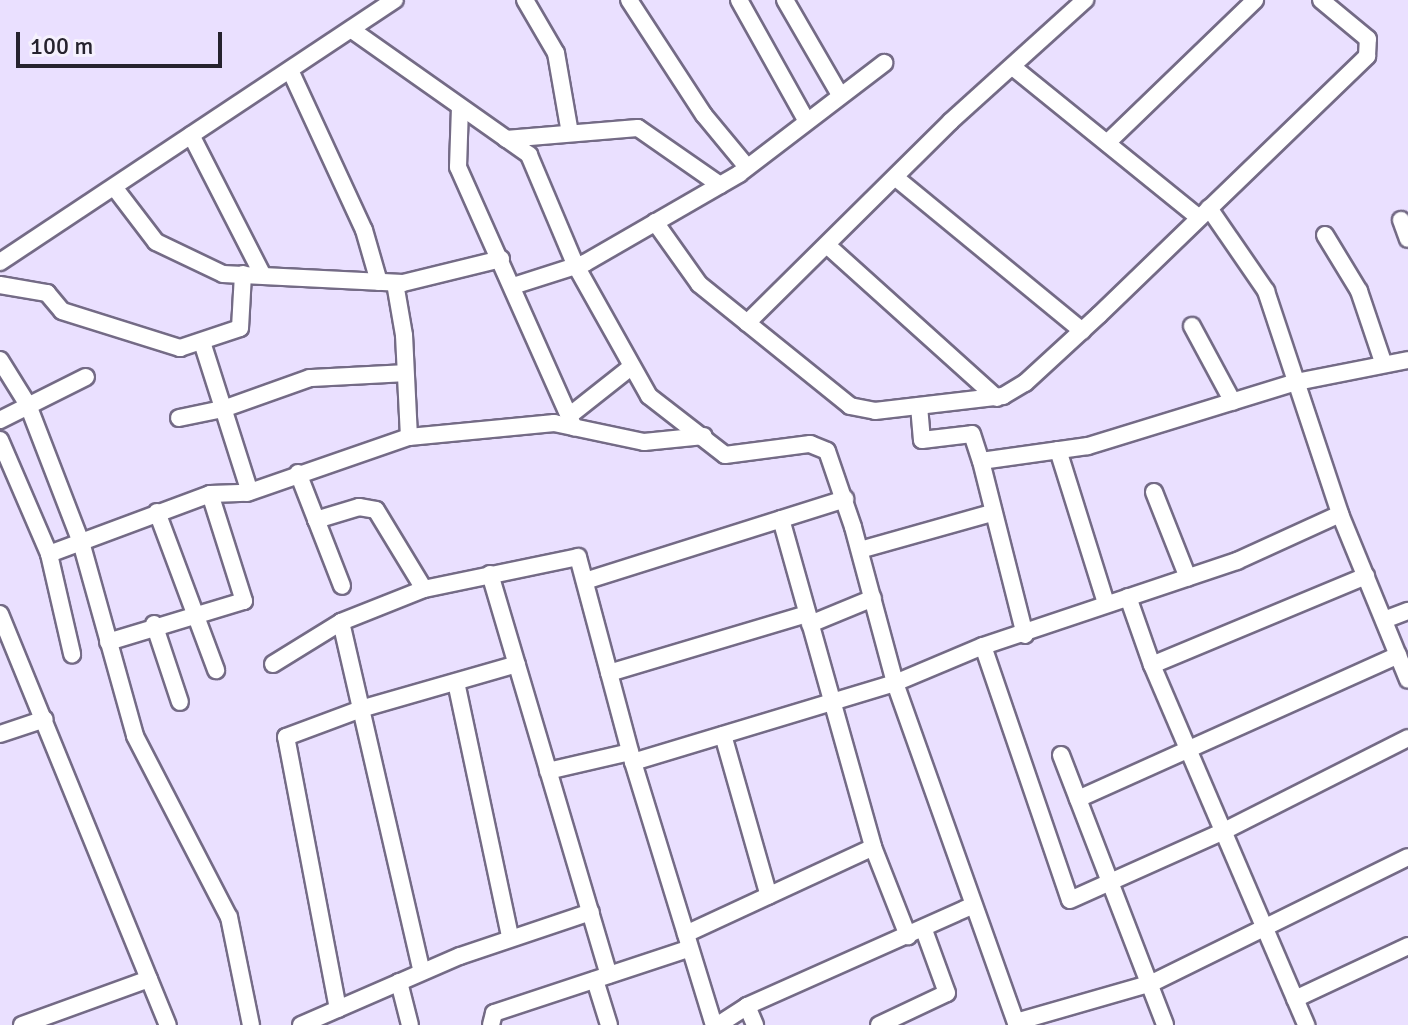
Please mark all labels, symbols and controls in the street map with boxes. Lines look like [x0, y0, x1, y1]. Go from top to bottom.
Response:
scale bar [20, 16, 226, 66]
text: 100 m [30, 31, 93, 61]

